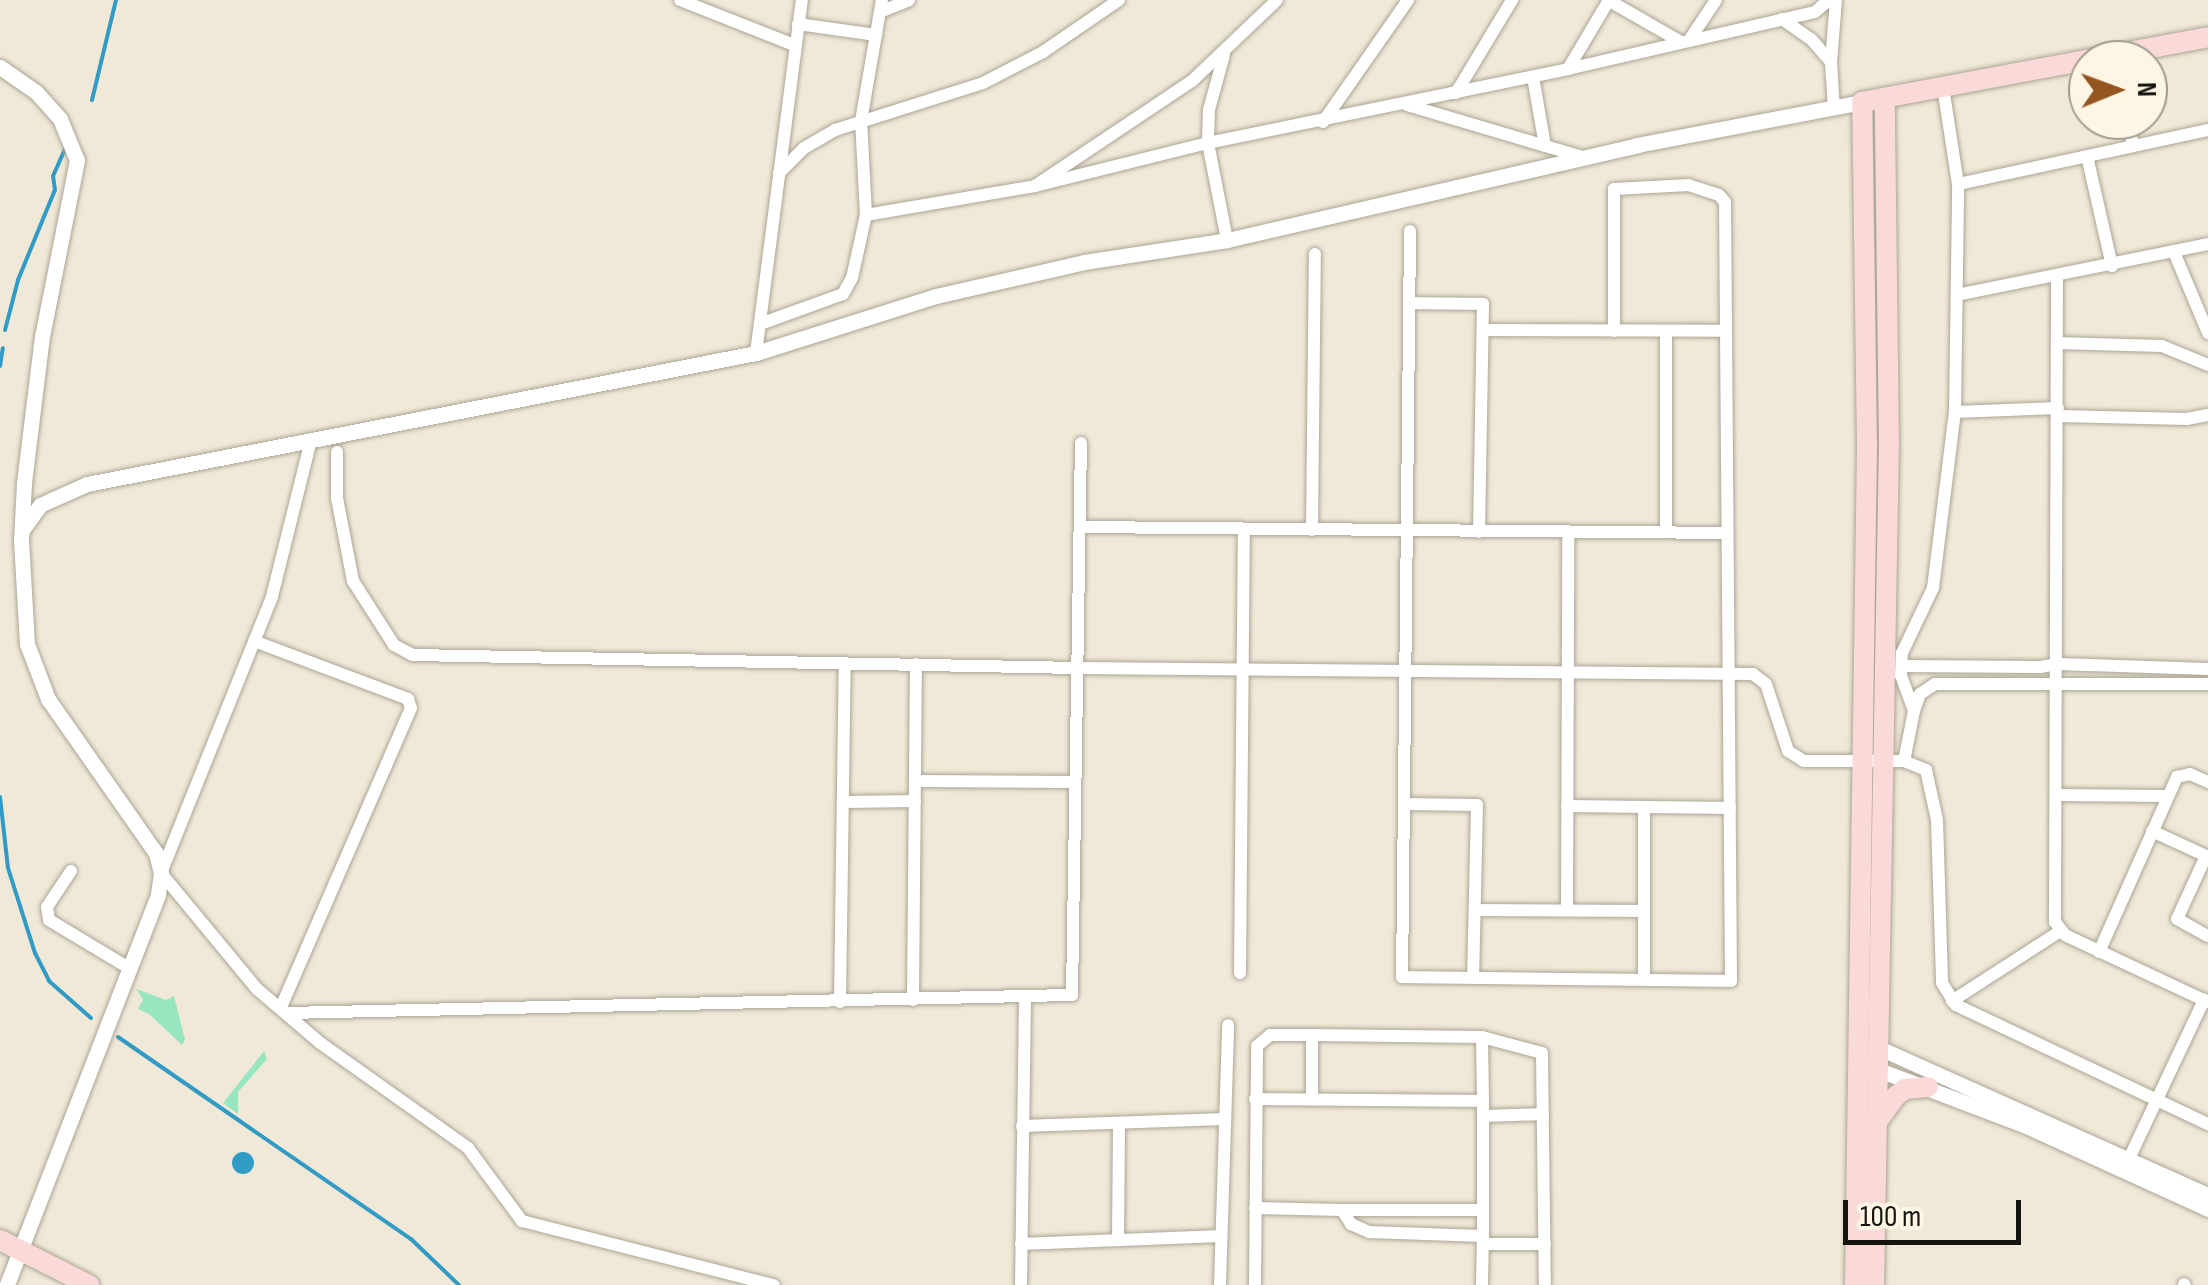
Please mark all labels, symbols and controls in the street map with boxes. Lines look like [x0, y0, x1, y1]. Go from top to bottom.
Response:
north arrow [2068, 40, 2168, 140]
text: N [2130, 82, 2163, 97]
scale bar [1848, 1180, 2026, 1242]
text: 100 m [1860, 1199, 1921, 1235]

